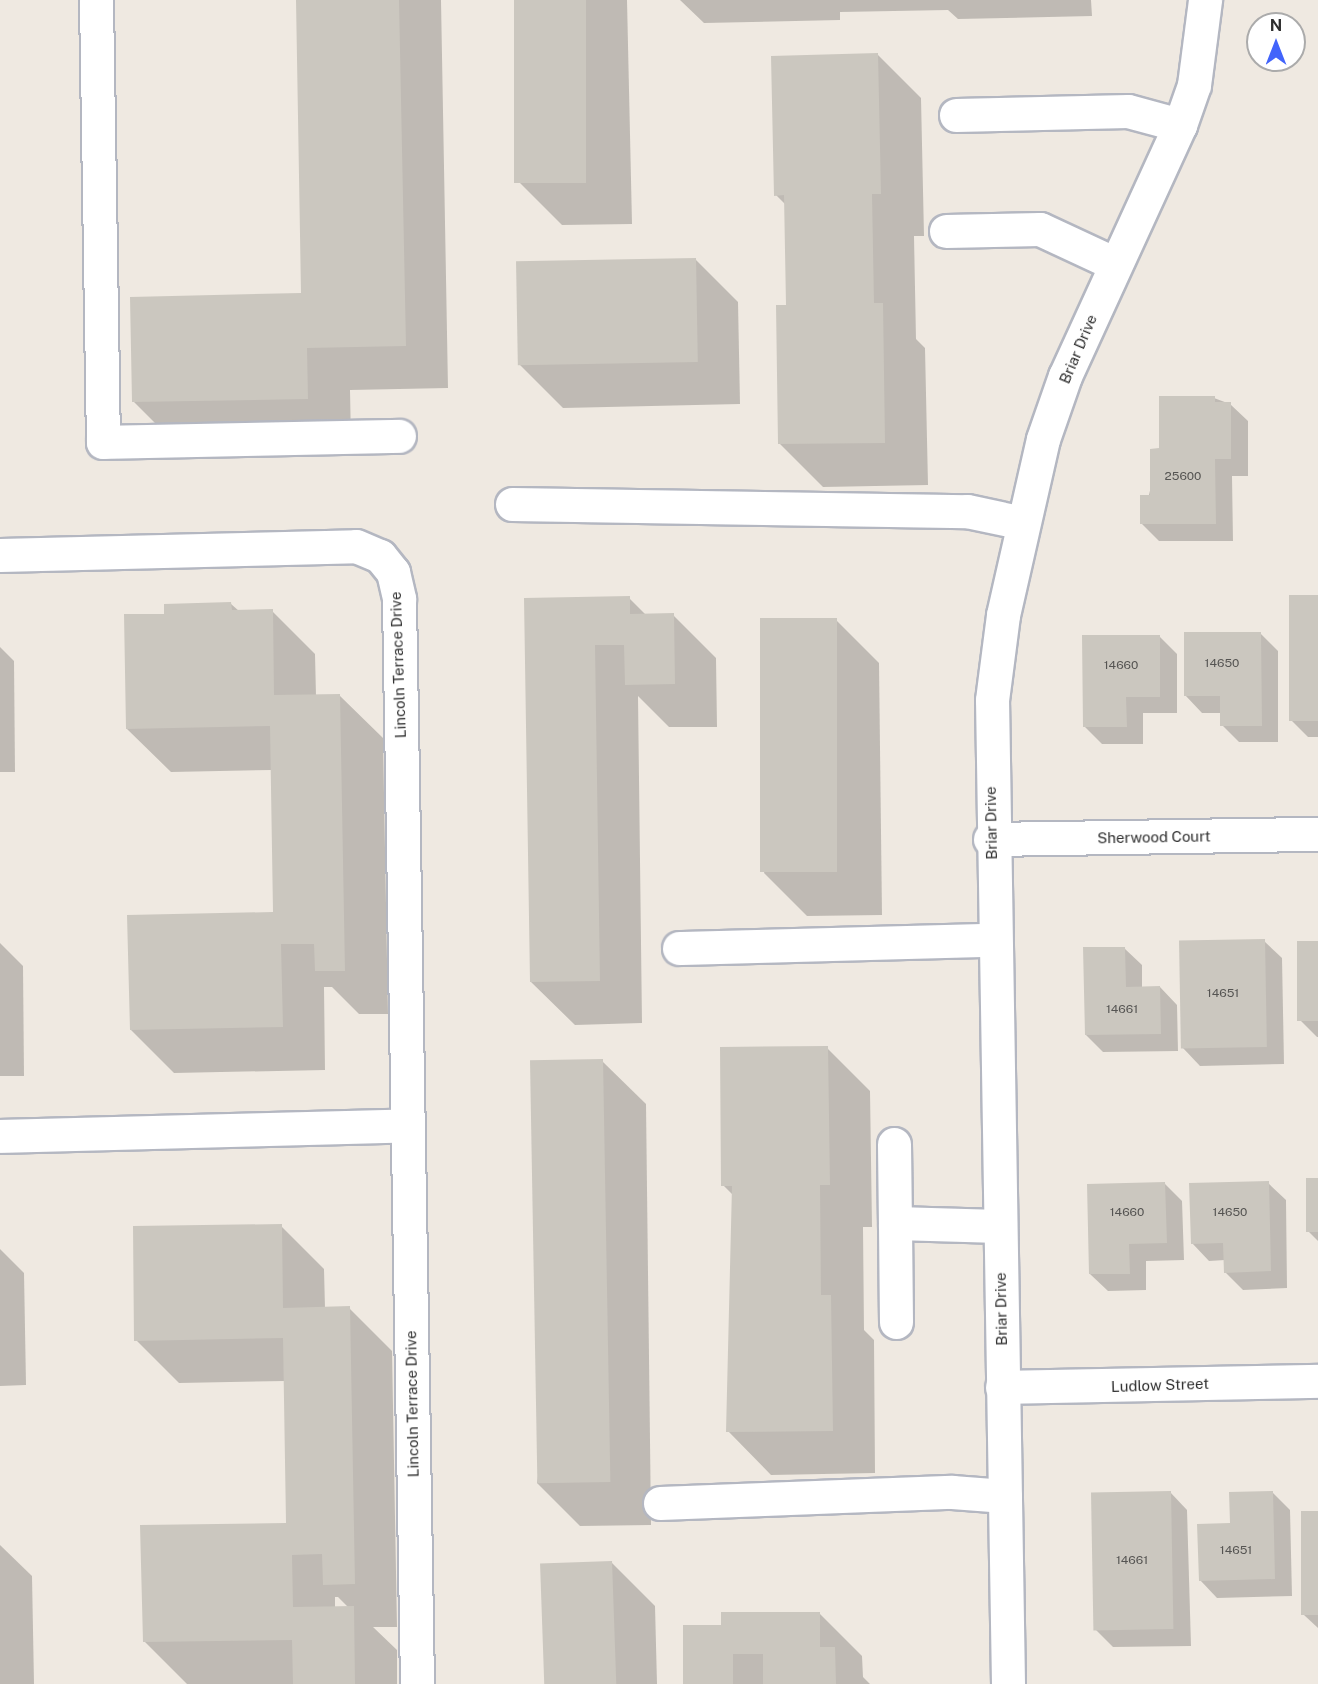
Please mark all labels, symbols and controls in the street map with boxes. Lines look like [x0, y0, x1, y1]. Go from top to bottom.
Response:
north arrow [1246, 12, 1306, 72]
text: N [1270, 16, 1282, 35]
street label: Briar Drive [1055, 312, 1101, 386]
house number: 25600 [1165, 470, 1201, 484]
street label: Lincoln Terrace Drive [386, 591, 410, 739]
house number: 14650 [1205, 657, 1239, 671]
house number: 14660 [1104, 659, 1138, 673]
street label: Briar Drive [981, 786, 1001, 860]
street label: Sherwood Court [1097, 827, 1211, 847]
house number: 14651 [1207, 987, 1239, 1001]
house number: 14661 [1106, 1003, 1138, 1017]
house number: 14660 [1110, 1206, 1144, 1220]
house number: 14650 [1213, 1206, 1247, 1220]
street label: Briar Drive [991, 1272, 1011, 1346]
street label: Lincoln Terrace Drive [402, 1330, 422, 1478]
street label: Ludlow Street [1111, 1374, 1209, 1396]
house number: 14651 [1220, 1544, 1252, 1558]
house number: 14661 [1116, 1554, 1148, 1568]

